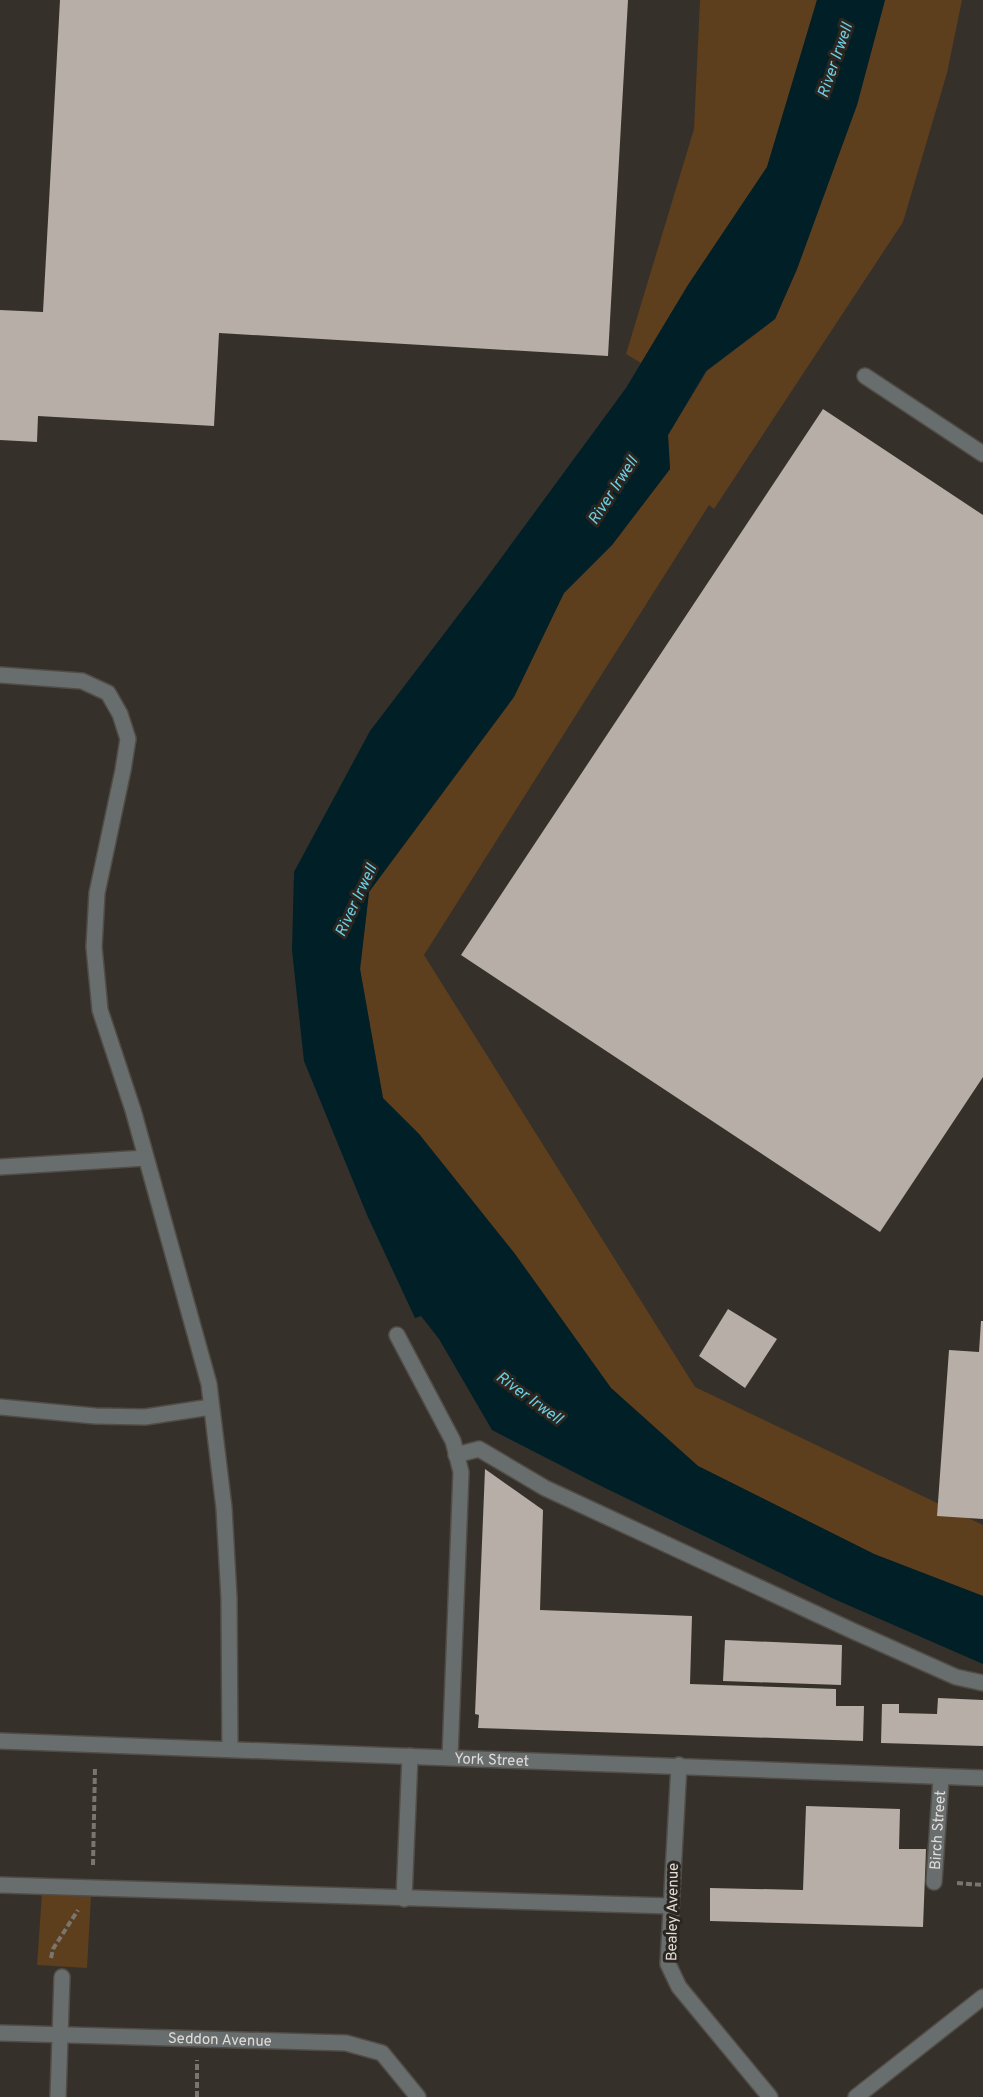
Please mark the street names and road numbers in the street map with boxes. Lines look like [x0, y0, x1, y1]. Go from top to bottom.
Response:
street label: York Street [454, 1750, 529, 1772]
street label: Birch Street [927, 1790, 951, 1871]
street label: Bealey Avenue [663, 1863, 684, 1961]
street label: Seddon Avenue [168, 2030, 272, 2052]

